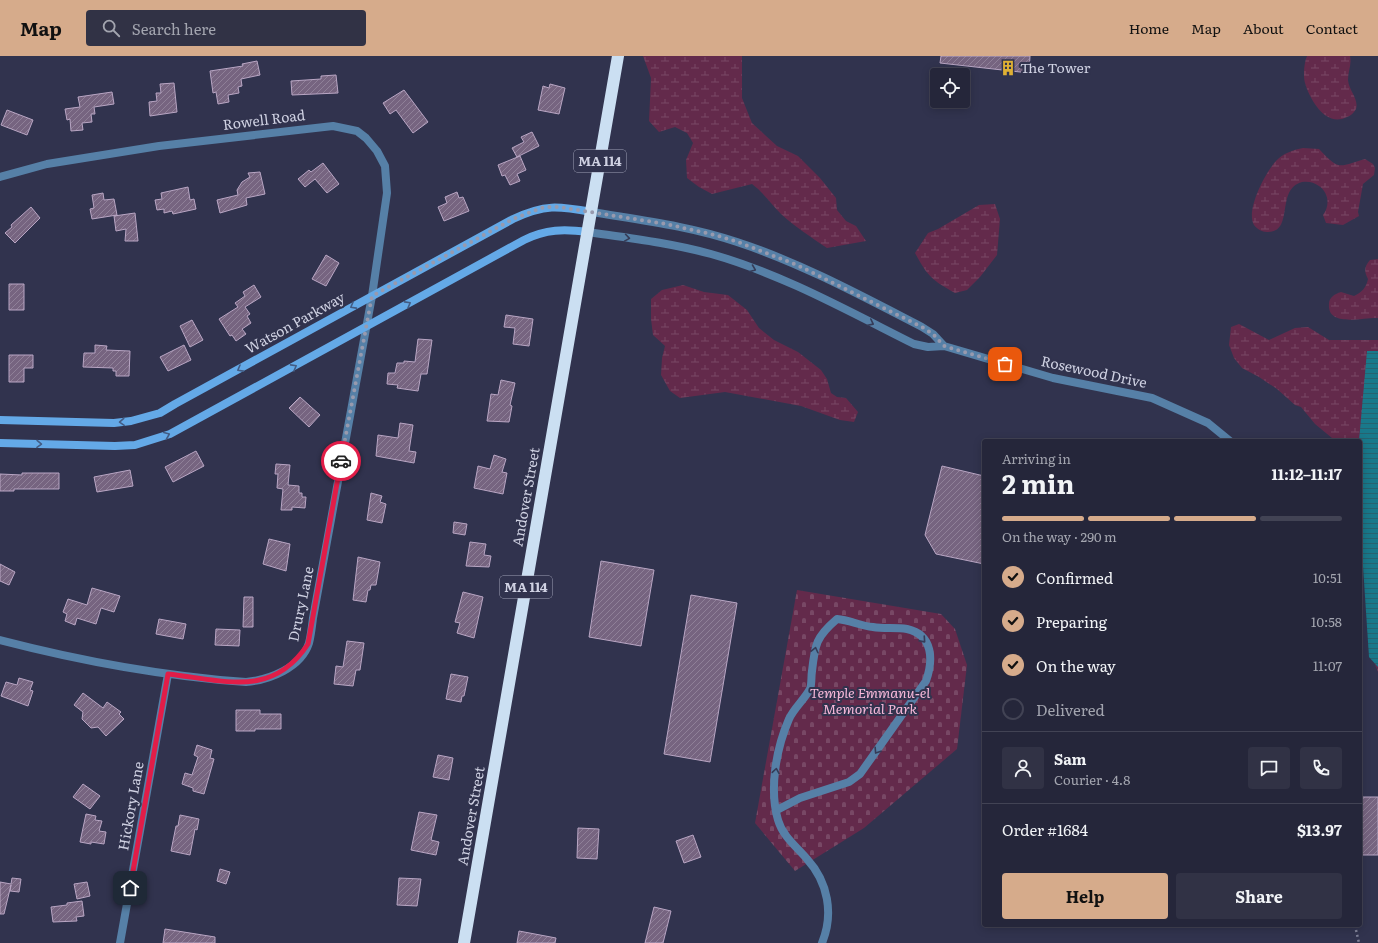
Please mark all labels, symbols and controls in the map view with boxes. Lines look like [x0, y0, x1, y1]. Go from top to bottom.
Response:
search box [86, 10, 366, 46]
text: Map [20, 14, 62, 42]
icon: search [100, 17, 122, 39]
text: Search here [132, 17, 216, 40]
text: Home [1129, 18, 1169, 38]
text: Map [1191, 18, 1221, 38]
text: About [1243, 18, 1284, 38]
text: Contact [1306, 18, 1358, 38]
place label: The Tower [1020, 57, 1091, 77]
building icon: The Tower [999, 59, 1017, 77]
map controls [930, 68, 970, 108]
button: locate [930, 68, 970, 108]
street label: Rowell Road [222, 104, 307, 134]
road number: MA 114 [574, 150, 626, 172]
one-way arrow [624, 233, 630, 242]
one-way arrow [749, 264, 756, 272]
street label: Watson Parkway [241, 286, 349, 358]
one-way arrow [350, 301, 357, 309]
one-way arrow [404, 302, 411, 309]
one-way arrow [867, 318, 874, 326]
pin [988, 347, 1022, 381]
street label: Rosewood Drive [1040, 350, 1149, 392]
icon: bag [994, 353, 1016, 375]
one-way arrow [236, 364, 244, 371]
one-way arrow [290, 364, 297, 371]
one-way arrow [119, 418, 125, 426]
one-way arrow [163, 432, 171, 440]
one-way arrow [36, 440, 42, 449]
courier [321, 441, 361, 481]
street label: Andover Street [506, 445, 544, 548]
text: Arriving in [1002, 449, 1071, 468]
icon: car [330, 450, 352, 472]
text: 11:12–11:17 [1272, 462, 1342, 485]
text: 2 min [1002, 463, 1075, 502]
text: On the way · 290 m [1002, 527, 1117, 546]
street label: Drury Lane [282, 564, 318, 643]
icon: check [1002, 566, 1024, 588]
text: Confirmed [1036, 566, 1113, 589]
text: 10:51 [1313, 568, 1342, 587]
road number: MA 114 [500, 576, 552, 598]
icon: check [1002, 610, 1024, 632]
text: Preparing [1036, 610, 1107, 633]
text: 10:58 [1311, 612, 1342, 631]
one-way arrow [919, 635, 926, 643]
one-way arrow [811, 647, 819, 653]
icon: check [1002, 654, 1024, 676]
text: On the way [1036, 654, 1116, 677]
text: 11:07 [1313, 656, 1342, 675]
park label: Temple Emmanu-el Memorial Park [810, 682, 930, 718]
text: Delivered [1036, 698, 1105, 721]
one-way arrow [874, 747, 881, 754]
button: person [1002, 747, 1044, 789]
text: Sam [1054, 747, 1087, 770]
button: chat [1248, 747, 1290, 789]
button: phone [1300, 747, 1342, 789]
street label: Hickory Lane [112, 760, 148, 852]
street label: Andover Street [451, 764, 489, 867]
one-way arrow [771, 768, 780, 774]
text: Courier · 4.8 [1054, 770, 1130, 789]
text: Order #1684 [1002, 818, 1088, 841]
text: $13.97 [1297, 818, 1342, 841]
pin [113, 871, 147, 905]
button: Help [1002, 873, 1168, 919]
button: Share [1176, 873, 1342, 919]
icon: home [119, 877, 141, 899]

